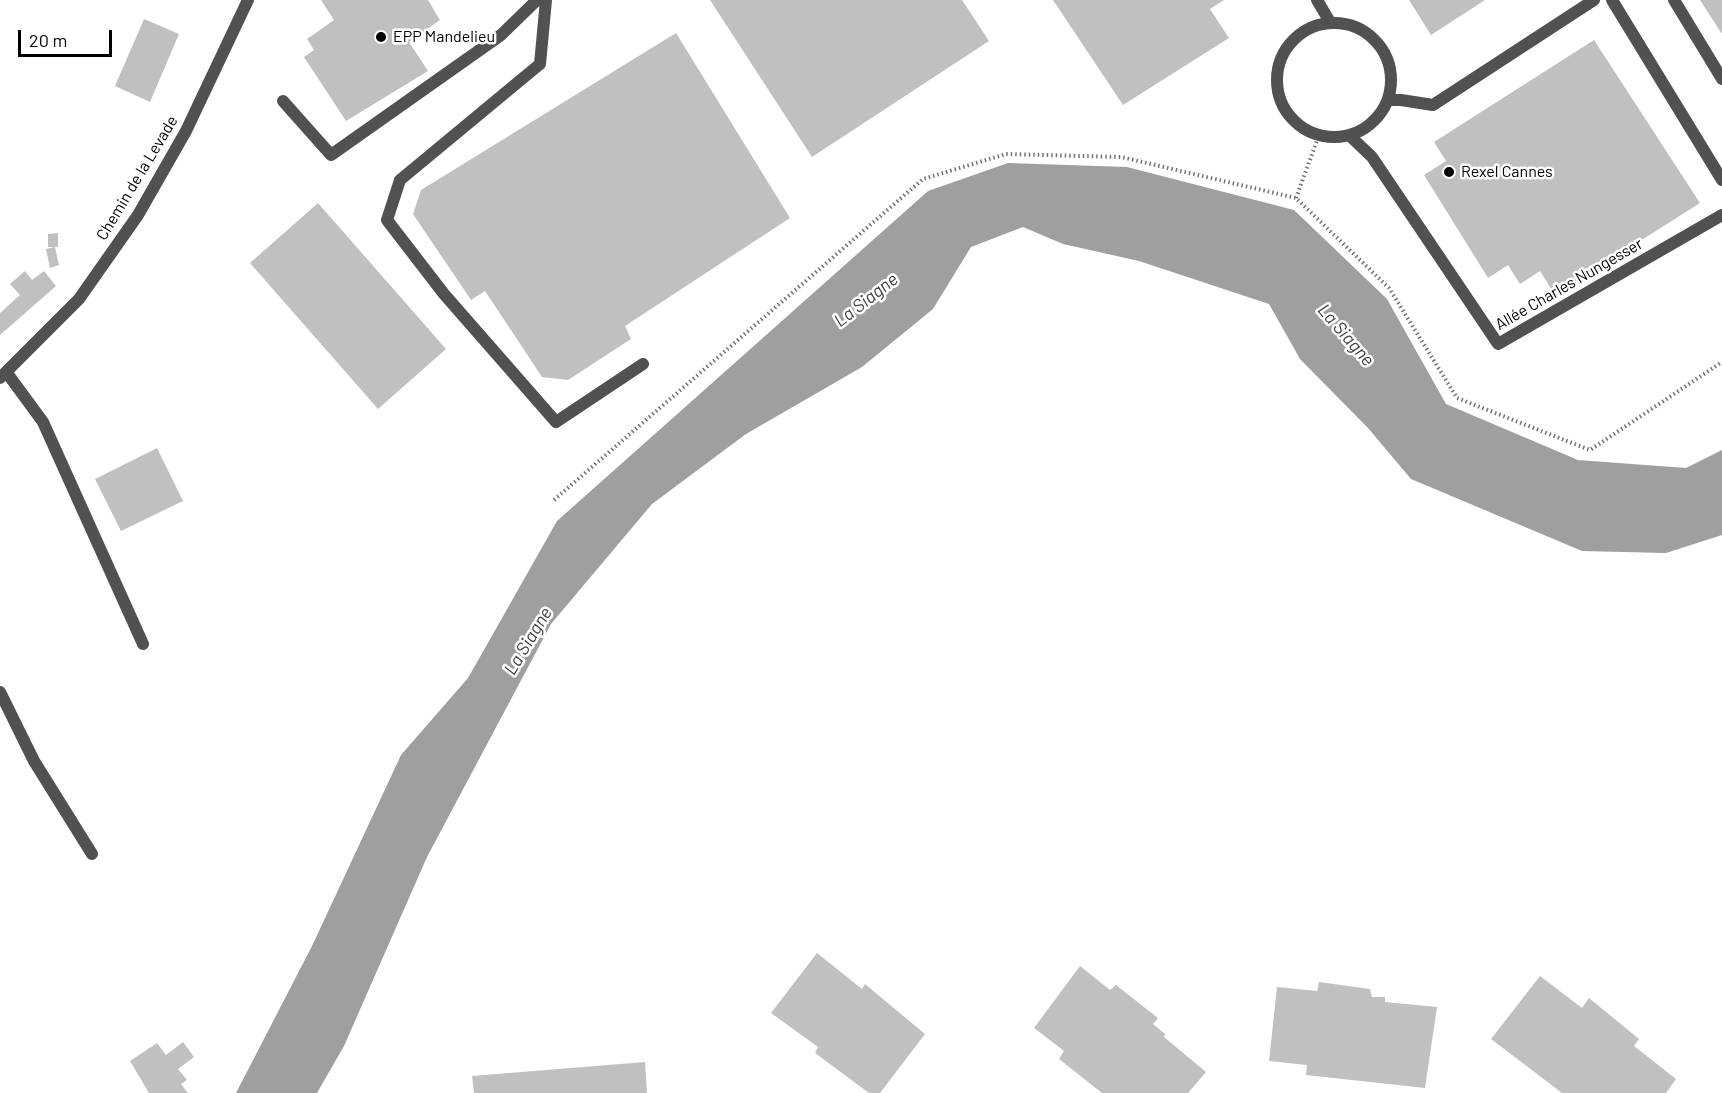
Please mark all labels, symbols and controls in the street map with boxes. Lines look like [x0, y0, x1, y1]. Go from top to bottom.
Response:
scale bar [21, 18, 116, 56]
place label: EPP Mandelieu [393, 27, 495, 47]
text: 20 m [29, 29, 67, 51]
marker: EPP Mandelieu [374, 30, 388, 44]
street label: Chemin de la Levade [92, 112, 182, 244]
place label: Rexel Cannes [1461, 162, 1553, 182]
marker: Rexel Cannes [1442, 165, 1456, 179]
street label: Allée Charles Nungesser [1492, 234, 1646, 334]
water label: La Siagne [830, 268, 902, 332]
water label: La Siagne [1313, 300, 1379, 370]
water label: La Siagne [499, 603, 557, 679]

